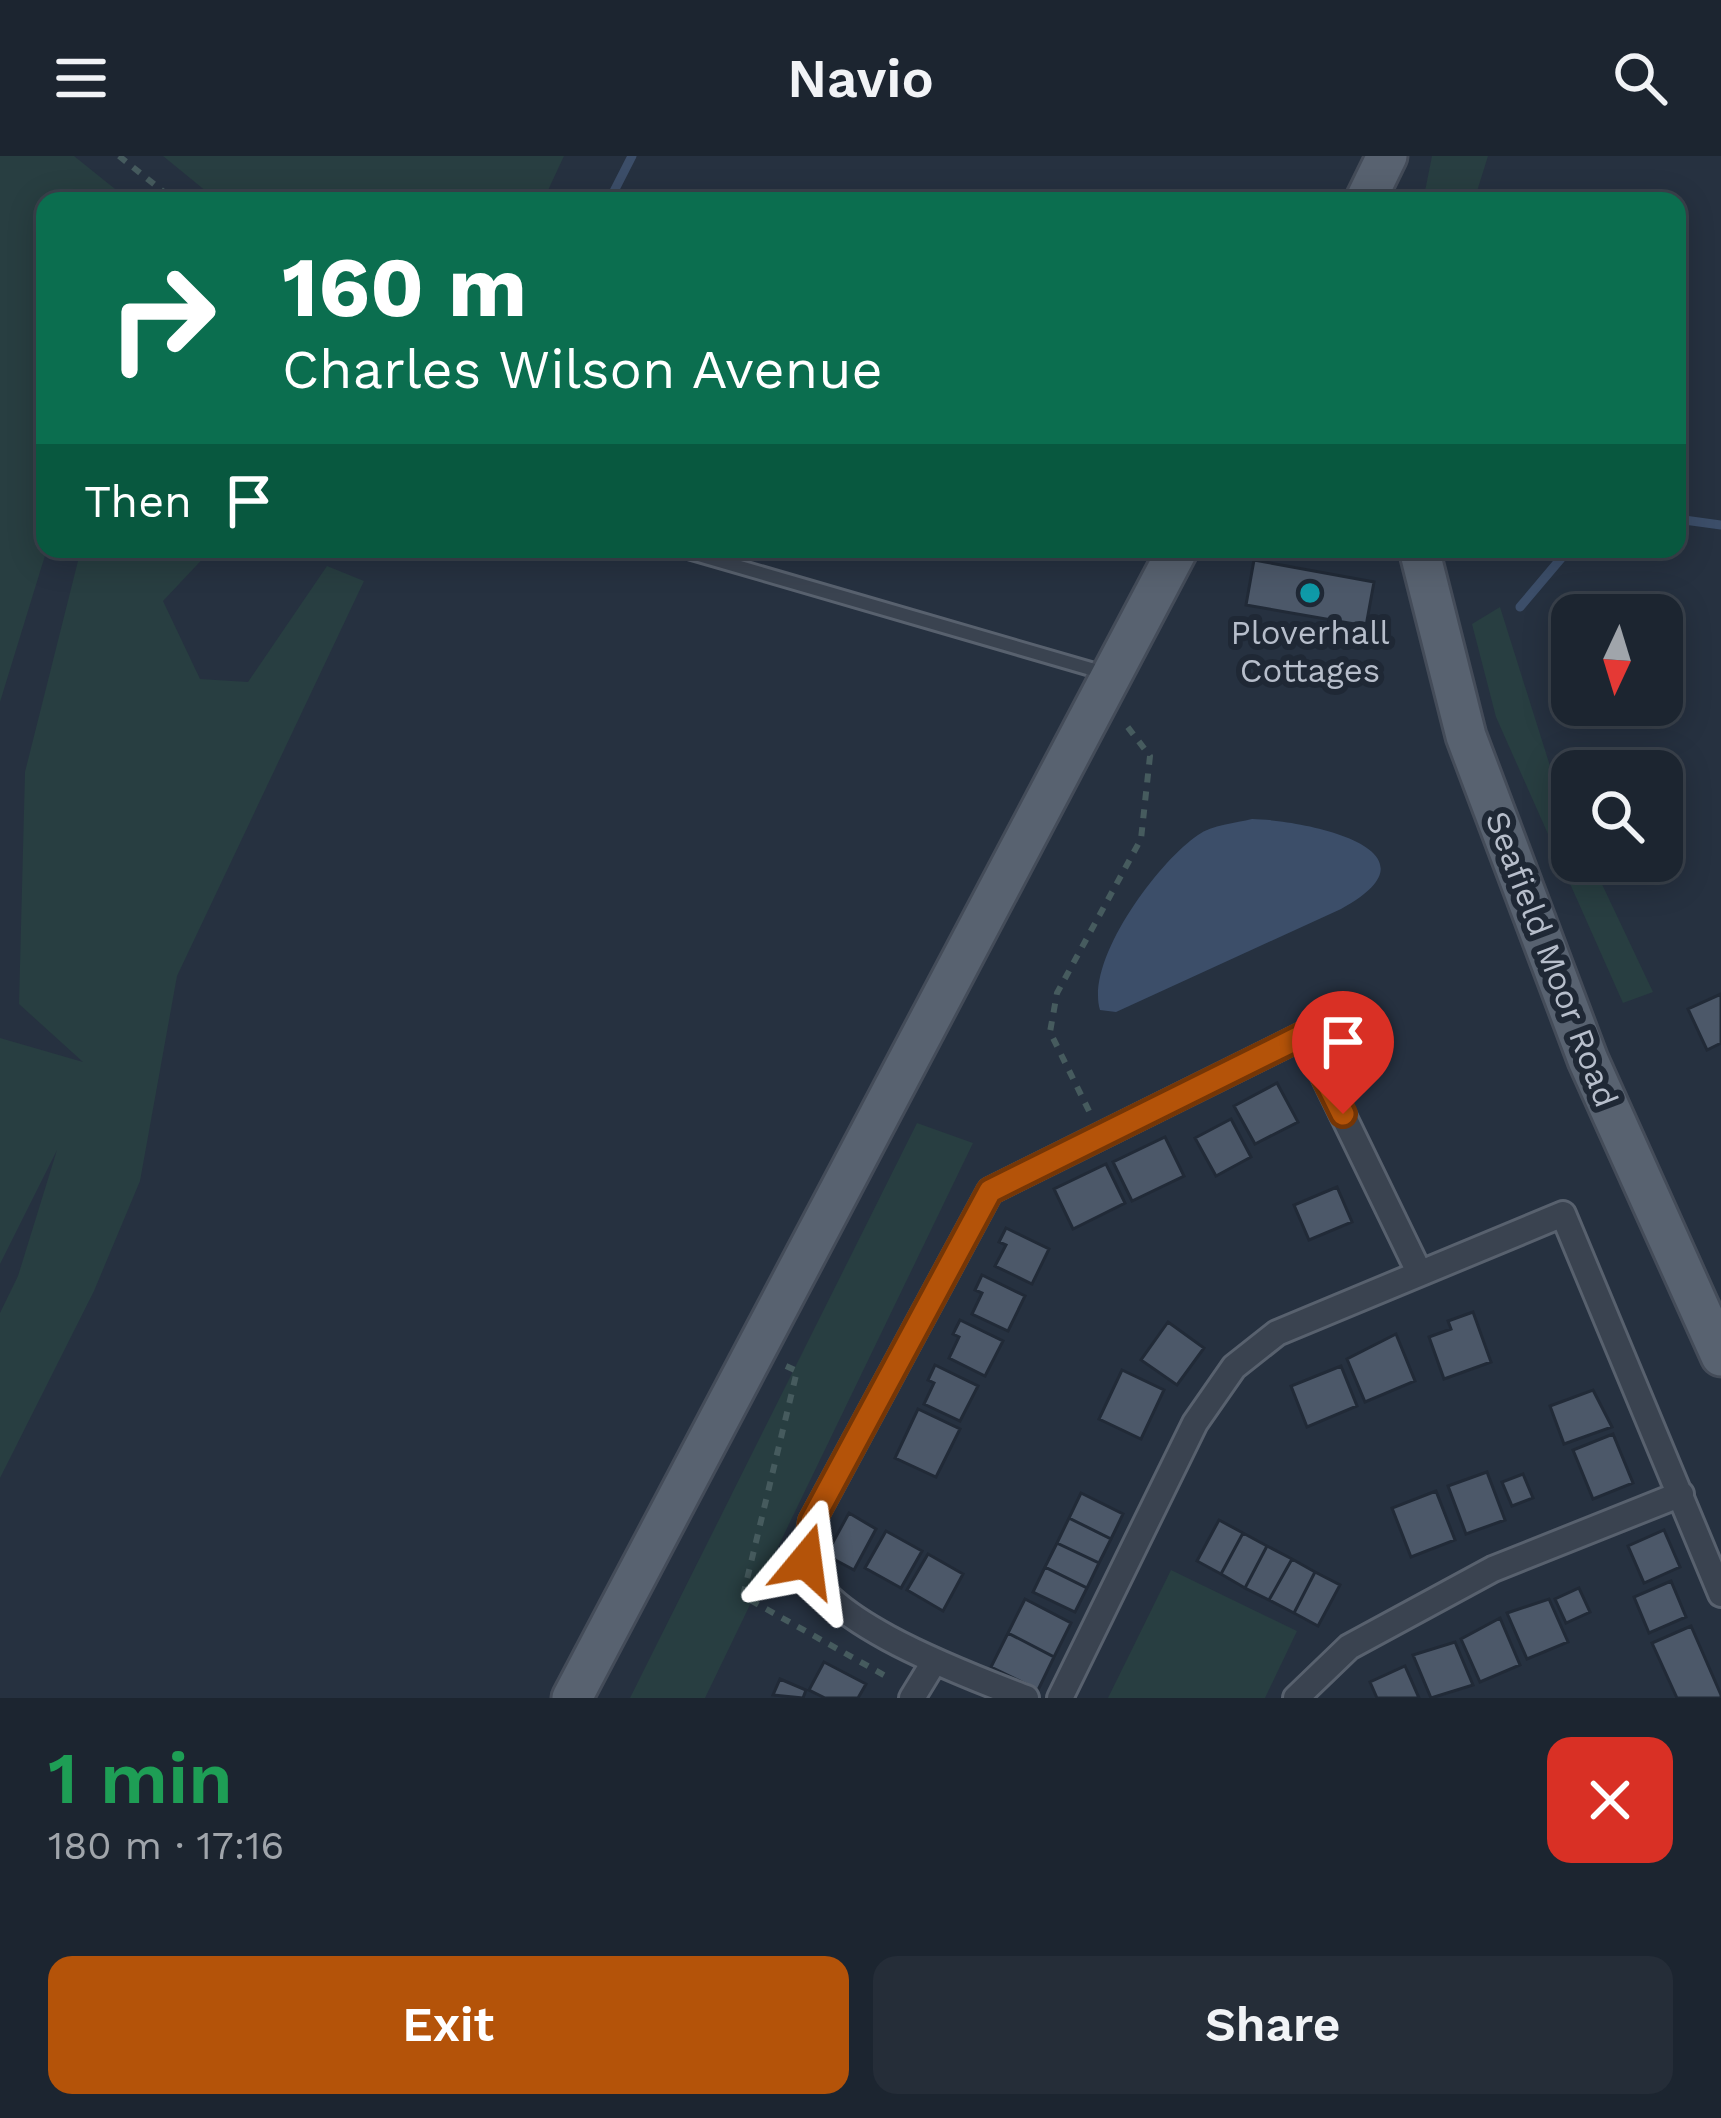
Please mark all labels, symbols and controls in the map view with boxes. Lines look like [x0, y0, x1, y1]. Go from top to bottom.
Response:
icon: menu [48, 45, 114, 111]
icon: search [1607, 45, 1673, 111]
text: Navio [787, 47, 934, 110]
text: 160 m [282, 238, 527, 336]
icon: right [84, 240, 240, 396]
text: Charles Wilson Avenue [282, 338, 883, 401]
icon: arrive [216, 468, 282, 534]
text: Then [84, 475, 192, 528]
marker: Ploverhall Cottages [1297, 580, 1323, 606]
north arrow [1551, 594, 1683, 726]
map controls [1551, 594, 1683, 882]
place label: Ploverhall Cottages [1231, 613, 1390, 690]
button: search [1551, 750, 1683, 882]
street label: Seafield Moor Road [1478, 806, 1626, 1112]
pin [1292, 991, 1394, 1114]
icon: arrive [1310, 1009, 1376, 1075]
position arrow [743, 1498, 869, 1624]
text: 1 min [48, 1736, 233, 1820]
button: close [1547, 1737, 1673, 1863]
text: 180 m · 17:16 [48, 1823, 284, 1868]
button: Exit [48, 1956, 849, 2094]
button: Share [873, 1956, 1673, 2094]

